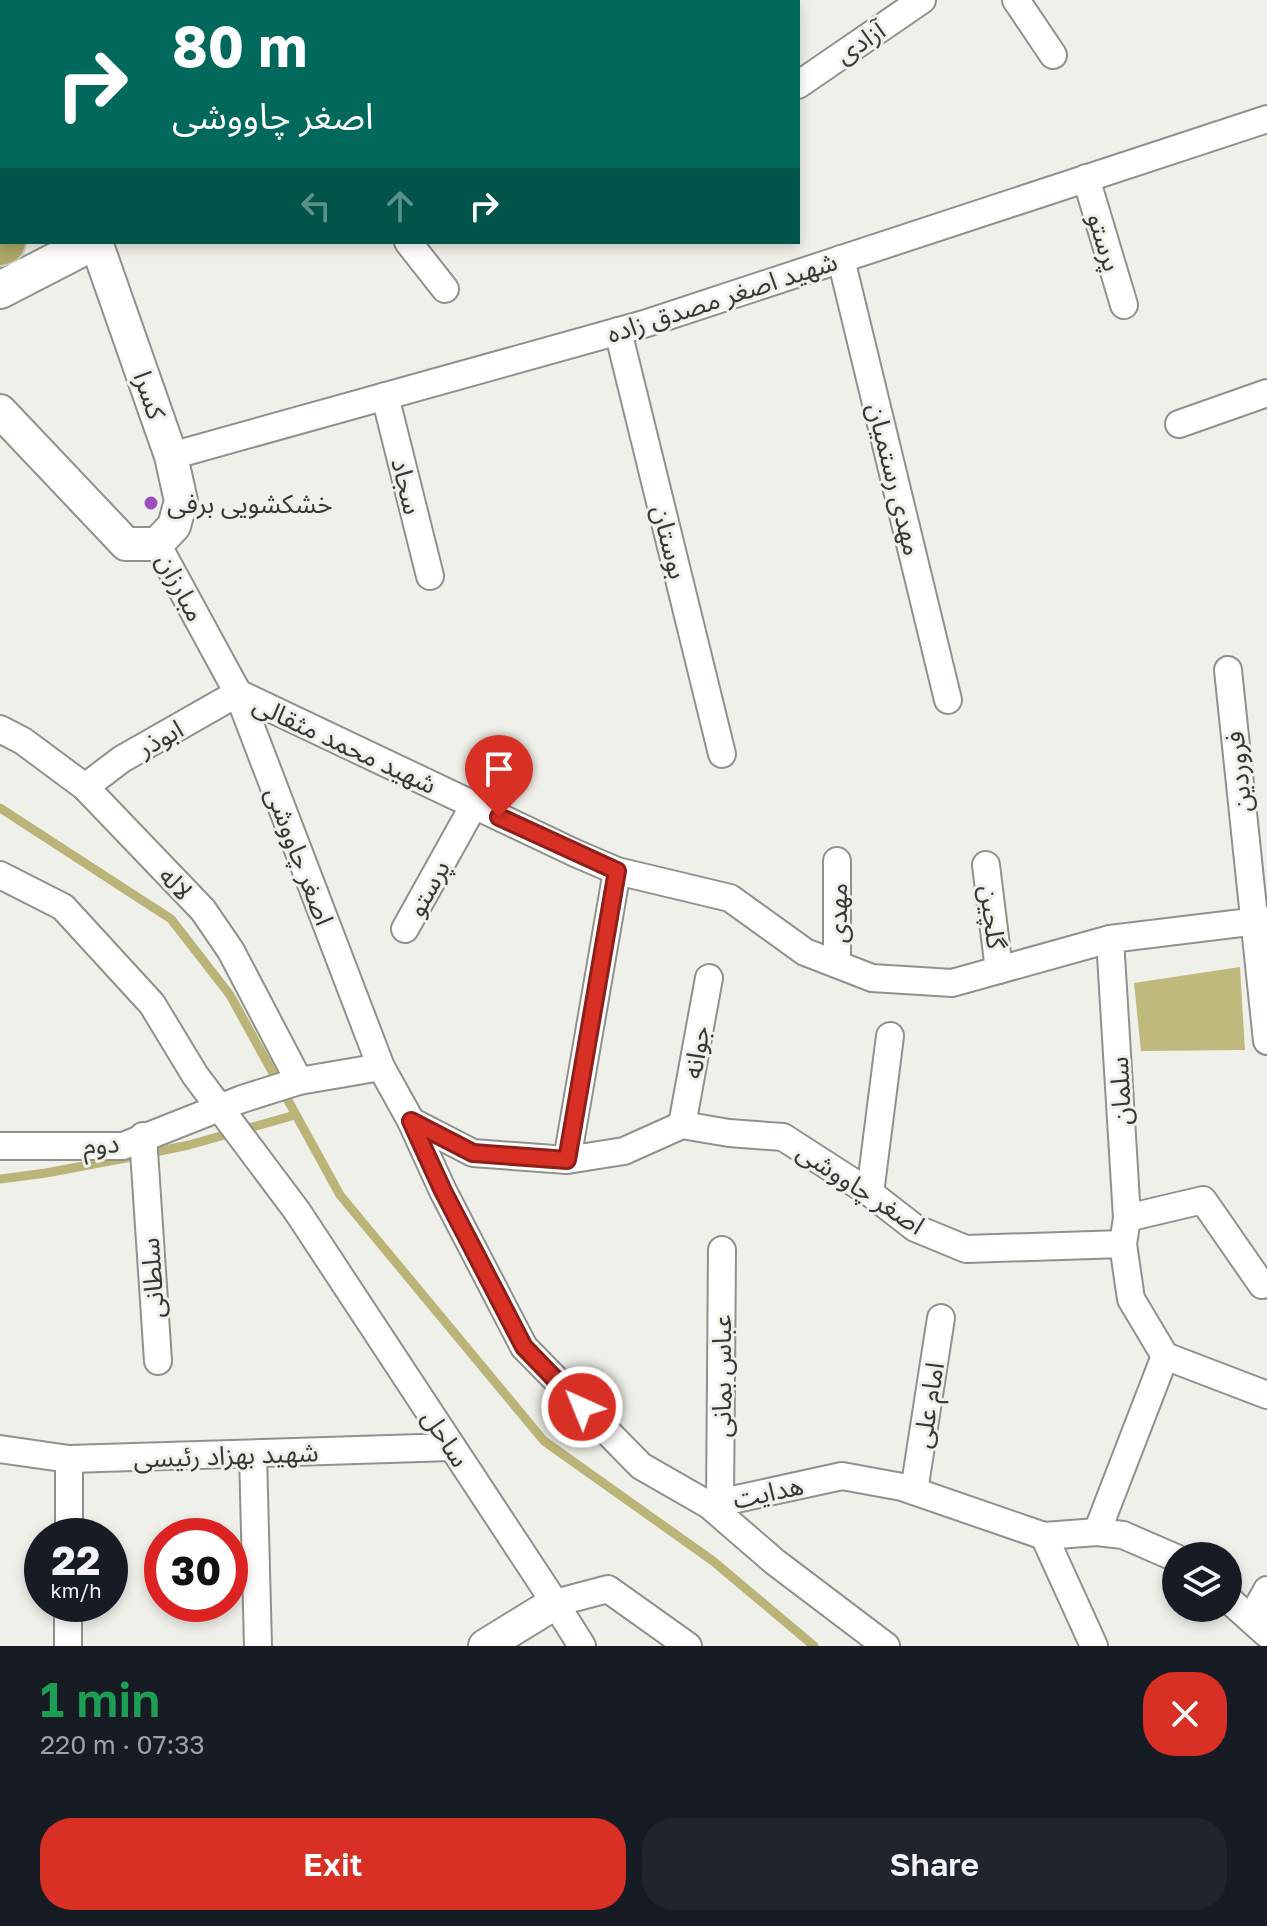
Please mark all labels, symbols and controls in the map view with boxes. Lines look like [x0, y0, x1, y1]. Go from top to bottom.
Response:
text: 80 m [172, 12, 307, 79]
street label: آزادی [829, 13, 892, 70]
icon: right [40, 32, 144, 136]
text: اصغر چاووشی [172, 94, 374, 137]
icon: left [294, 184, 338, 228]
icon: ahead [378, 184, 422, 228]
icon: right [462, 184, 506, 228]
street label: پرستو [1079, 209, 1129, 276]
street label: شهید اصغر مصدق زاده [603, 245, 841, 349]
street label: کسرا [127, 367, 173, 423]
street label: مهدی رستمیان [861, 400, 929, 558]
street label: سجاد [385, 455, 429, 517]
place label: خشکشویی برفی [167, 488, 333, 519]
marker: خشکشویی برفی [142, 494, 160, 512]
street label: بوستان [646, 502, 694, 582]
street label: مبارزان [150, 548, 212, 626]
street label: شهید محمد مثقالی [248, 688, 442, 800]
street label: ابوذر [131, 713, 188, 764]
street label: فروردین [1218, 730, 1258, 814]
pin [465, 735, 533, 817]
icon: arrive [477, 747, 521, 791]
street label: اصغر چاووشی [257, 782, 341, 930]
street label: پرستو [400, 854, 458, 923]
street label: لاله [153, 860, 199, 906]
street label: مهدی [822, 883, 853, 943]
street label: گلچین [972, 883, 1012, 951]
street label: جوانه [676, 1023, 716, 1081]
street label: سلمان [1103, 1056, 1137, 1126]
street label: دوم [82, 1127, 121, 1166]
street label: اصغر چاووشی [790, 1135, 931, 1242]
street label: سلطانی [134, 1237, 170, 1319]
street label: عباس بمانی [706, 1314, 737, 1438]
street label: امام علی [906, 1360, 955, 1451]
position arrow [540, 1365, 624, 1449]
street label: ساحل [416, 1403, 476, 1473]
street label: شهید بهزاد رئیسی [133, 1436, 319, 1474]
street label: هدایت [730, 1469, 806, 1515]
speed limit sign: 30 [144, 1518, 248, 1622]
text: 22 [52, 1536, 100, 1584]
map controls [1162, 1542, 1242, 1622]
button: layers [1162, 1542, 1242, 1622]
text: km/h [51, 1578, 101, 1602]
text: 1 min [40, 1670, 160, 1728]
button: close [1143, 1672, 1227, 1756]
text: 220 m · 07:33 [40, 1729, 205, 1760]
button: Exit [40, 1818, 626, 1910]
button: Share [642, 1818, 1227, 1910]

